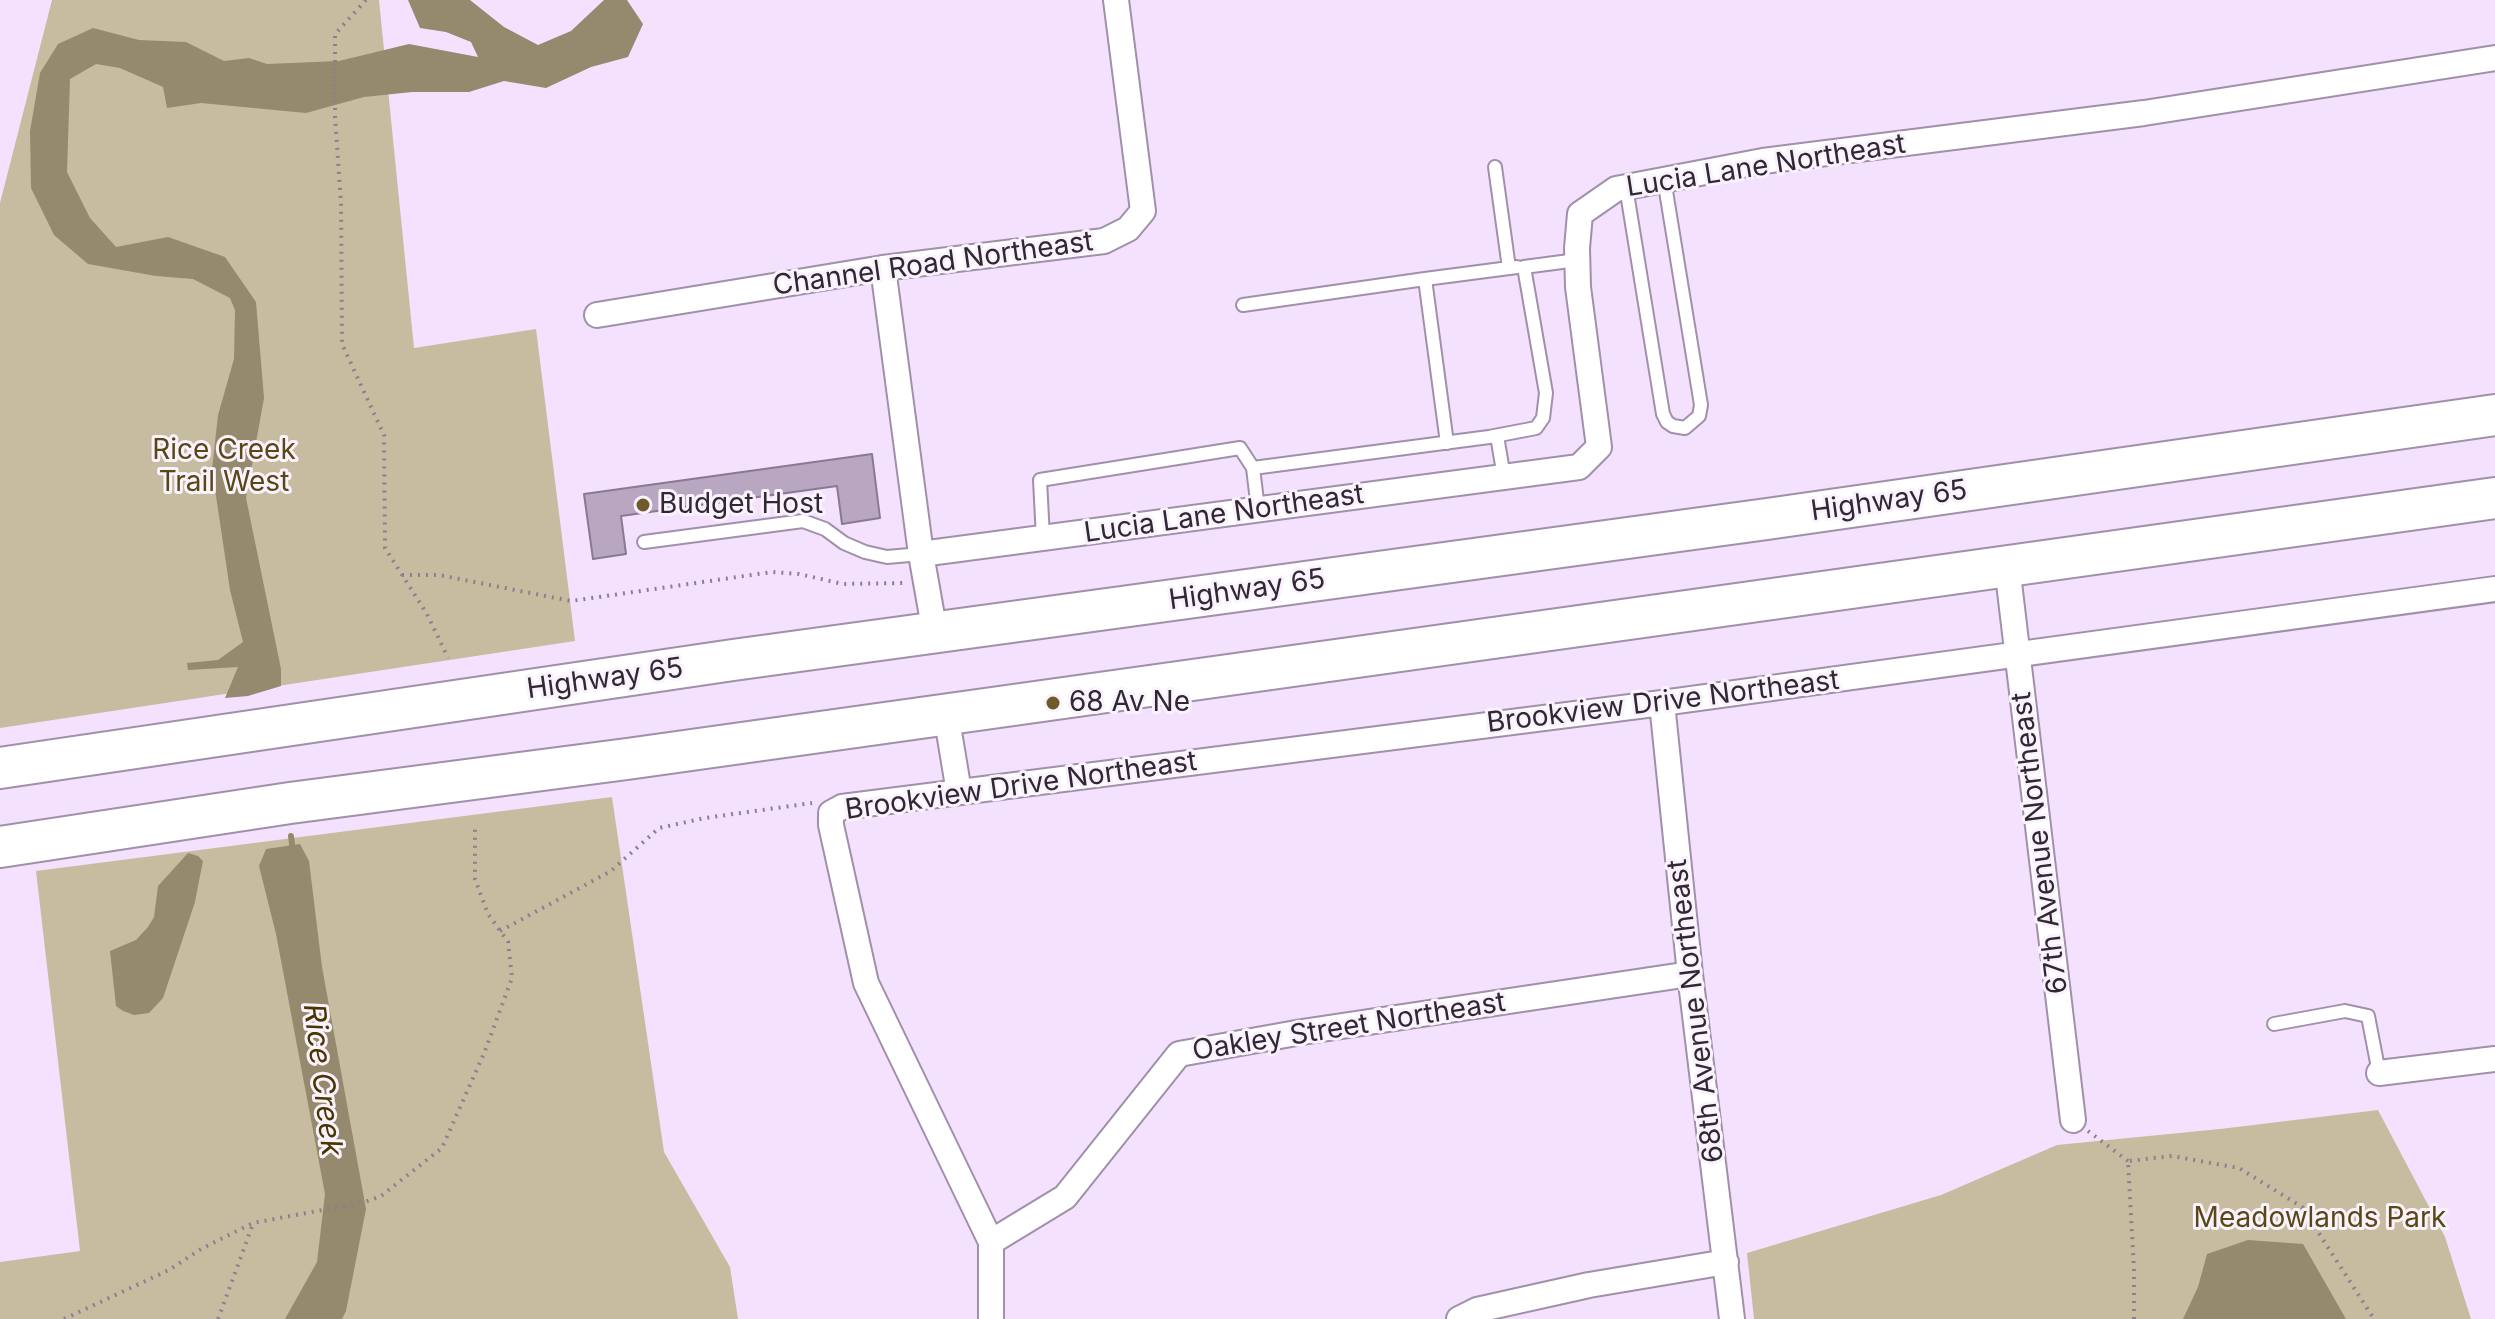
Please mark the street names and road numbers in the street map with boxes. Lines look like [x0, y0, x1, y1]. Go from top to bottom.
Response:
street label: Lucia Lane Northeast [1624, 127, 1908, 205]
street label: Channel Road Northeast [771, 225, 1095, 303]
street label: Highway 65 [1809, 473, 1969, 529]
street label: Lucia Lane Northeast [1082, 478, 1366, 550]
street label: Highway 65 [1167, 562, 1327, 618]
street label: Highway 65 [525, 651, 685, 707]
street label: Brookview Drive Northeast [1485, 664, 1841, 740]
street label: 67th Avenue Northeast [2005, 690, 2075, 996]
street label: Brookview Drive Northeast [843, 745, 1199, 827]
street label: 68th Avenue Northeast [1661, 857, 1731, 1165]
street label: Oakley Street Northeast [1190, 986, 1508, 1068]

